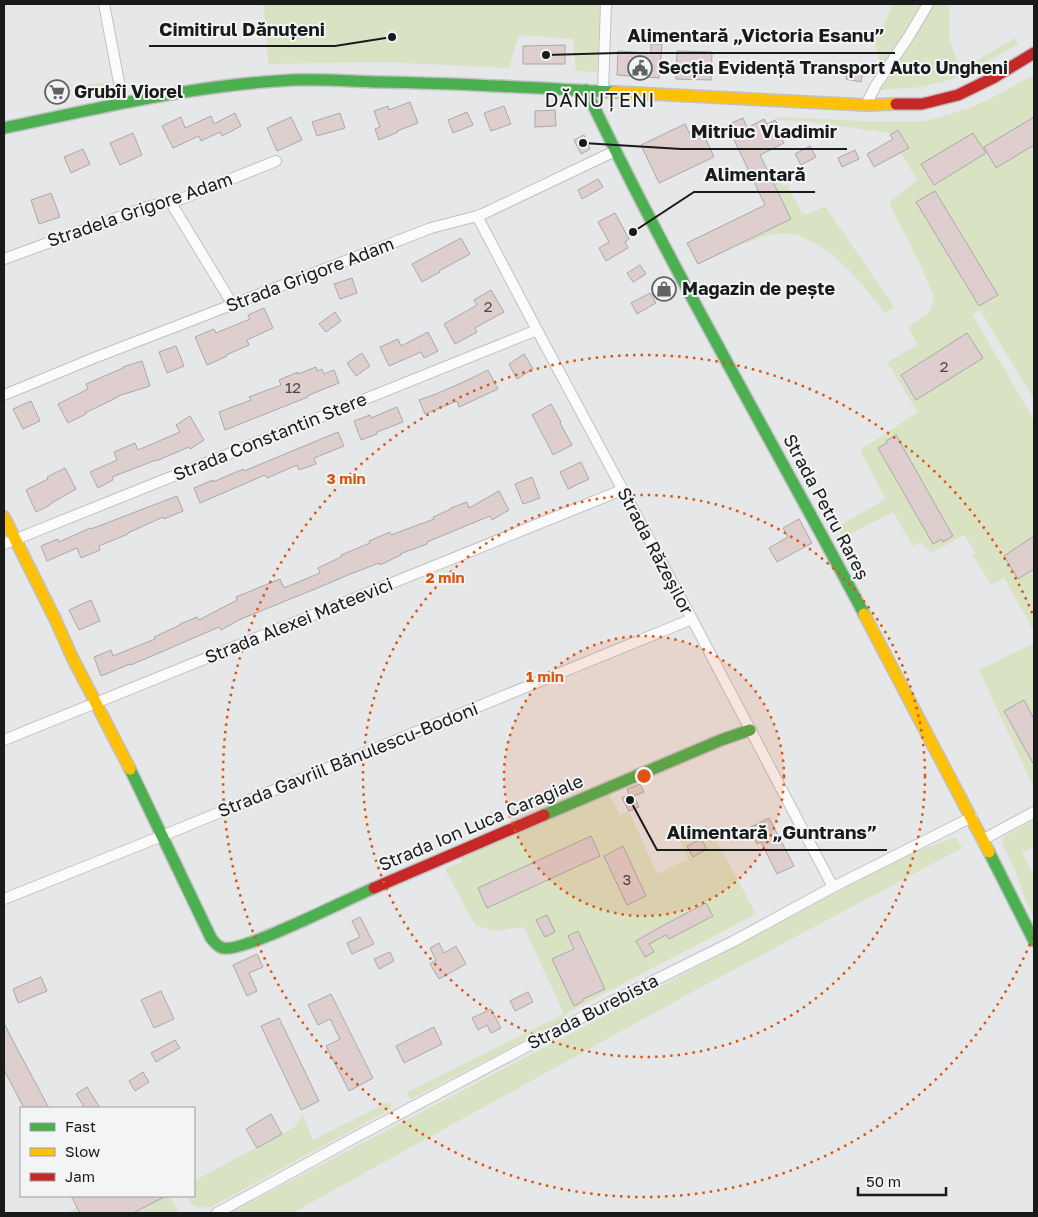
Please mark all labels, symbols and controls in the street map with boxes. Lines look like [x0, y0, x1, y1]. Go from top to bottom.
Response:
callout: Cimitirul Dănuțeni [149, 12, 335, 46]
text: Cimitirul Dănuțeni [159, 17, 325, 40]
callout: Alimentară „Victoria Esanu” [617, 19, 895, 53]
text: Alimentară „Victoria Esanu” [627, 23, 885, 46]
public building icon: Secția Evidență Transport Auto Ungheni [627, 55, 653, 81]
place label: Secția Evidență Transport Auto Ungheni [658, 56, 1008, 78]
supermarket icon: Grubîi Viorel [44, 79, 70, 105]
place label: Grubîi Viorel [74, 80, 183, 102]
district label: DĂNUȚENI [545, 87, 655, 112]
callout: Mitriuc Vladimir [681, 115, 847, 149]
text: Mitriuc Vladimir [691, 119, 838, 142]
callout: Alimentară [694, 158, 815, 192]
text: Alimentară [705, 162, 805, 185]
street label: Stradela Grigore Adam [44, 167, 235, 251]
street label: Strada Grigore Adam [222, 232, 397, 316]
shop icon: Magazin de pește [651, 276, 677, 302]
place label: Magazin de pește [682, 277, 836, 299]
house number: 2 [484, 297, 492, 315]
house number: 2 [940, 357, 948, 375]
house number: 12 [285, 378, 301, 396]
street label: Strada Constantin Stere [170, 387, 370, 485]
street label: Strada Petru Rareș [779, 430, 875, 583]
text: 3 min [326, 469, 366, 487]
street label: Strada Răzeşilor [613, 483, 699, 618]
text: 2 min [425, 568, 465, 586]
street label: Strada Alexei Mateevici [202, 572, 396, 668]
text: 1 min [526, 667, 564, 685]
street label: Strada Gavriil Bănulescu-Bodoni [214, 697, 481, 821]
centre of rings [635, 767, 653, 785]
street label: Strada Ion Luca Caragiale [375, 769, 586, 875]
callout: Alimentară „Guntrans” [657, 816, 887, 850]
text: Alimentară „Guntrans” [667, 820, 877, 843]
house number: 3 [623, 870, 631, 888]
street label: Strada Burebista [523, 969, 662, 1054]
legend [20, 1107, 195, 1197]
text: Fast [65, 1117, 96, 1135]
text: Slow [65, 1142, 100, 1160]
scale bar [858, 1164, 946, 1196]
text: Jam [65, 1167, 95, 1185]
text: 50 m [866, 1172, 901, 1190]

